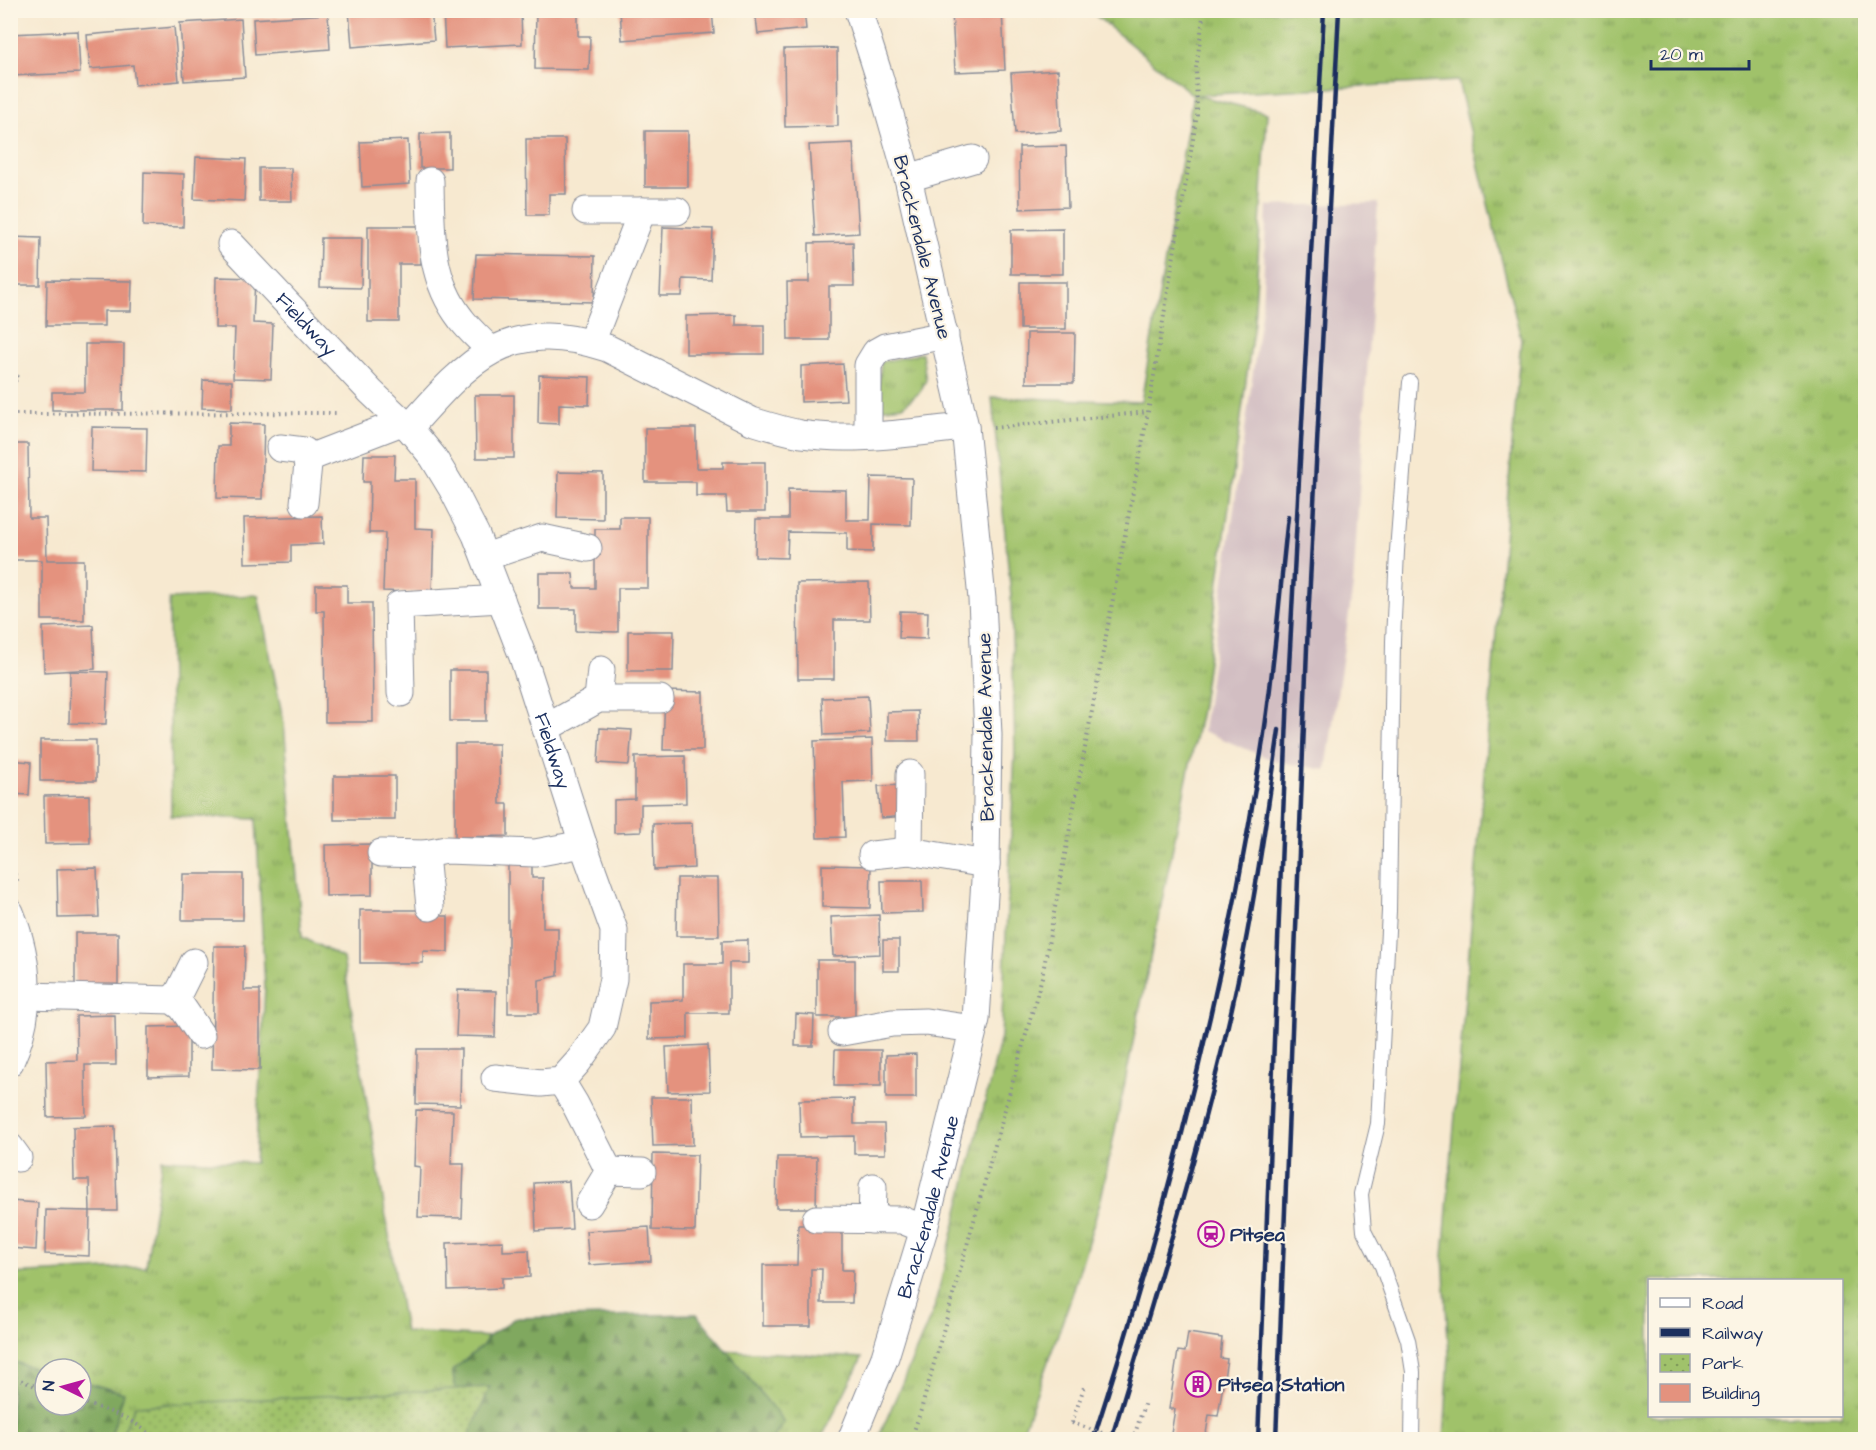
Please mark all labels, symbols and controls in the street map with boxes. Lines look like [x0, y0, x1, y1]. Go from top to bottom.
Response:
scale bar [1651, 33, 1748, 71]
text: 20 m [1660, 42, 1703, 67]
street label: Brackendale Avenue [886, 152, 958, 342]
street label: Fieldway [269, 286, 343, 363]
street label: Brackendale Avenue [970, 632, 1002, 822]
street label: Fieldway [527, 709, 577, 793]
street label: Brackendale Avenue [891, 1112, 967, 1302]
station icon: Pitsea [1196, 1219, 1226, 1249]
place label: Pitsea [1230, 1221, 1286, 1249]
legend [1648, 1279, 1843, 1417]
text: Road [1702, 1291, 1743, 1316]
text: Railway [1702, 1321, 1763, 1347]
text: Park [1702, 1351, 1744, 1376]
north arrow [33, 1357, 93, 1417]
building icon: Pitsea Station [1183, 1369, 1213, 1399]
place label: Pitsea Station [1218, 1371, 1344, 1399]
text: N [38, 1380, 60, 1392]
text: Building [1702, 1381, 1760, 1407]

